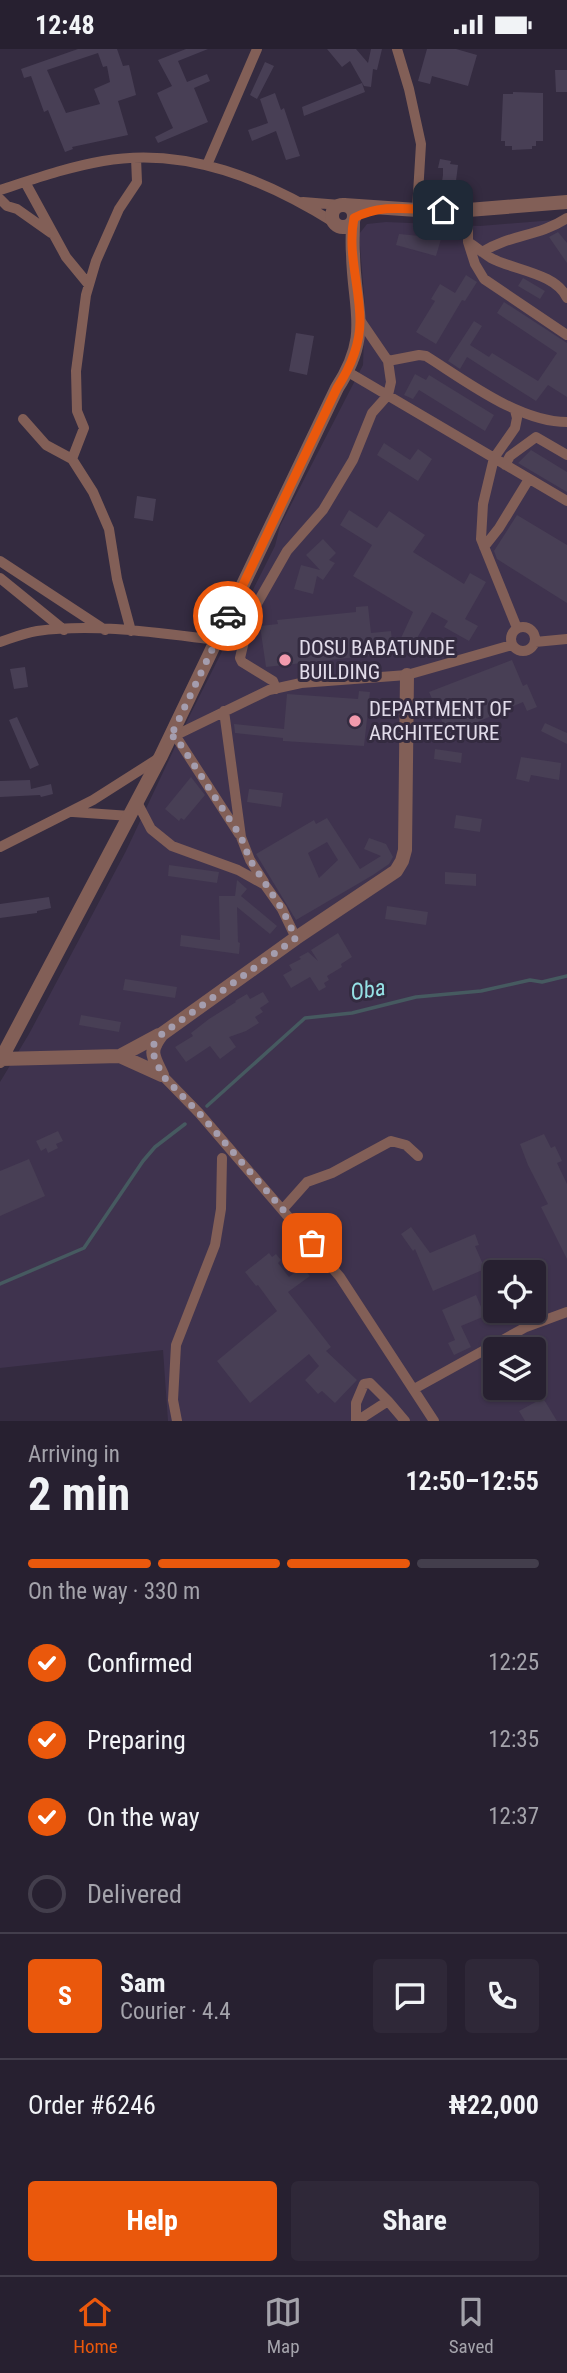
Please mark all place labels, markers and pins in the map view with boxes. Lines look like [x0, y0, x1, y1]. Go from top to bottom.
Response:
pin [413, 180, 473, 240]
place label: DOSU BABATUNDE BUILDING [299, 636, 455, 684]
marker: DOSU BABATUNDE BUILDING [277, 652, 293, 668]
place label: DEPARTMENT OF ARCHITECTURE [369, 697, 512, 745]
marker: DEPARTMENT OF ARCHITECTURE [347, 713, 363, 729]
pin [282, 1213, 342, 1273]

